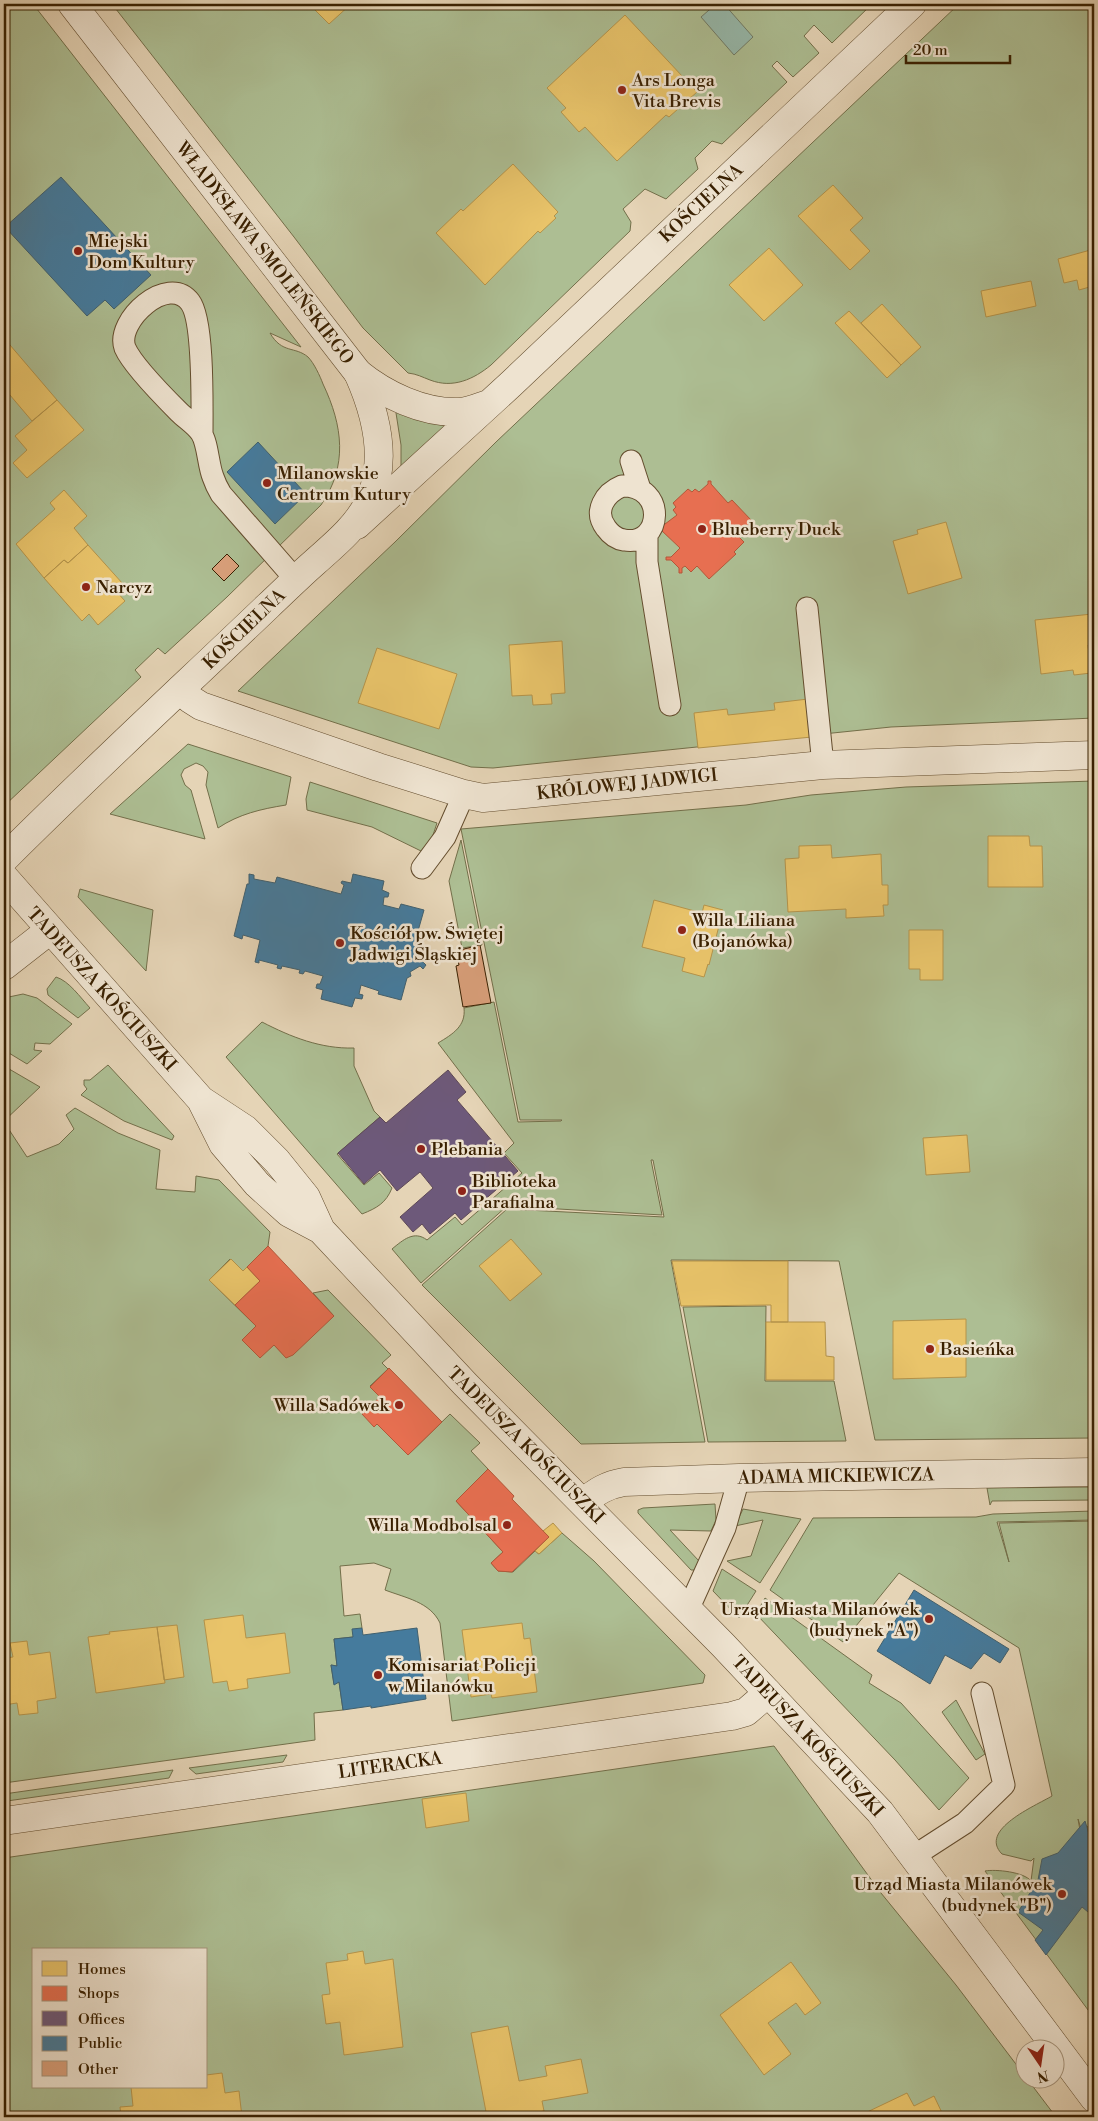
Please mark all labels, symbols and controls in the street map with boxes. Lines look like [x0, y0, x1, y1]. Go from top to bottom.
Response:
scale bar [906, 32, 1009, 64]
text: 20 m [913, 41, 948, 60]
place label: Ars Longa Vita Brevis [631, 69, 721, 113]
marker: Ars Longa Vita Brevis [616, 84, 628, 96]
street label: WŁADYSŁAWA SMOLEŃSKIEGO [170, 137, 359, 369]
street label: KOŚCIELNA [655, 158, 748, 248]
place label: Miejski Dom Kultury [88, 230, 195, 274]
marker: Miejski Dom Kultury [72, 245, 84, 257]
place label: Milanowskie Centrum Kutury [277, 462, 411, 506]
marker: Milanowskie Centrum Kutury [261, 477, 273, 489]
place label: Blueberry Duck [711, 518, 842, 541]
marker: Blueberry Duck [696, 523, 708, 535]
place label: Narcyz [96, 576, 152, 599]
marker: Narcyz [80, 581, 92, 593]
street label: KOŚCIELNA [198, 584, 291, 674]
street label: KRÓLOWEJ JADWIGI [536, 764, 719, 805]
street label: TADEUSZA KOŚCIUSZKI [22, 903, 181, 1076]
place label: Willa Liliana (Bojanówka) [691, 909, 796, 953]
place label: Kościół pw. Świętej Jadwigi Śląskiej [349, 922, 504, 966]
marker: Willa Liliana (Bojanówka) [676, 924, 688, 936]
marker: Kościół pw. Świętej Jadwigi Śląskiej [334, 937, 346, 949]
place label: Plebania [431, 1138, 504, 1161]
marker: Plebania [415, 1143, 427, 1155]
place label: Biblioteka Parafialna [471, 1170, 557, 1214]
marker: Biblioteka Parafialna [456, 1185, 468, 1197]
place label: Basieńka [939, 1338, 1015, 1361]
marker: Basieńka [924, 1343, 936, 1355]
street label: TADEUSZA KOŚCIUSZKI [442, 1362, 609, 1529]
place label: Willa Sadówek [273, 1394, 391, 1417]
marker: Willa Sadówek [393, 1399, 405, 1411]
street label: ADAMA MICKIEWICZA [737, 1463, 935, 1490]
place label: Willa Modbolsal [367, 1514, 498, 1537]
marker: Willa Modbolsal [501, 1519, 513, 1531]
place label: Urząd Miasta Milanówek (budynek "A") [721, 1598, 921, 1642]
marker: Urząd Miasta Milanówek (budynek "A") [923, 1613, 935, 1625]
street label: TADEUSZA KOŚCIUSZKI [727, 1651, 889, 1822]
place label: Komisariat Policji w Milanówku [387, 1654, 537, 1698]
marker: Komisariat Policji w Milanówku [372, 1669, 384, 1681]
street label: LITERACKA [337, 1747, 444, 1784]
place label: Urząd Miasta Milanówek (budynek "B") [854, 1873, 1054, 1917]
marker: Urząd Miasta Milanówek (budynek "B") [1056, 1888, 1068, 1900]
legend [32, 1948, 208, 2088]
text: Homes [78, 1960, 126, 1979]
text: Shops [78, 1984, 119, 2003]
text: Offices [78, 2010, 125, 2029]
text: Public [78, 2034, 122, 2053]
north arrow [1016, 2038, 1066, 2088]
text: Other [78, 2060, 119, 2079]
text: N [1035, 2066, 1050, 2086]

